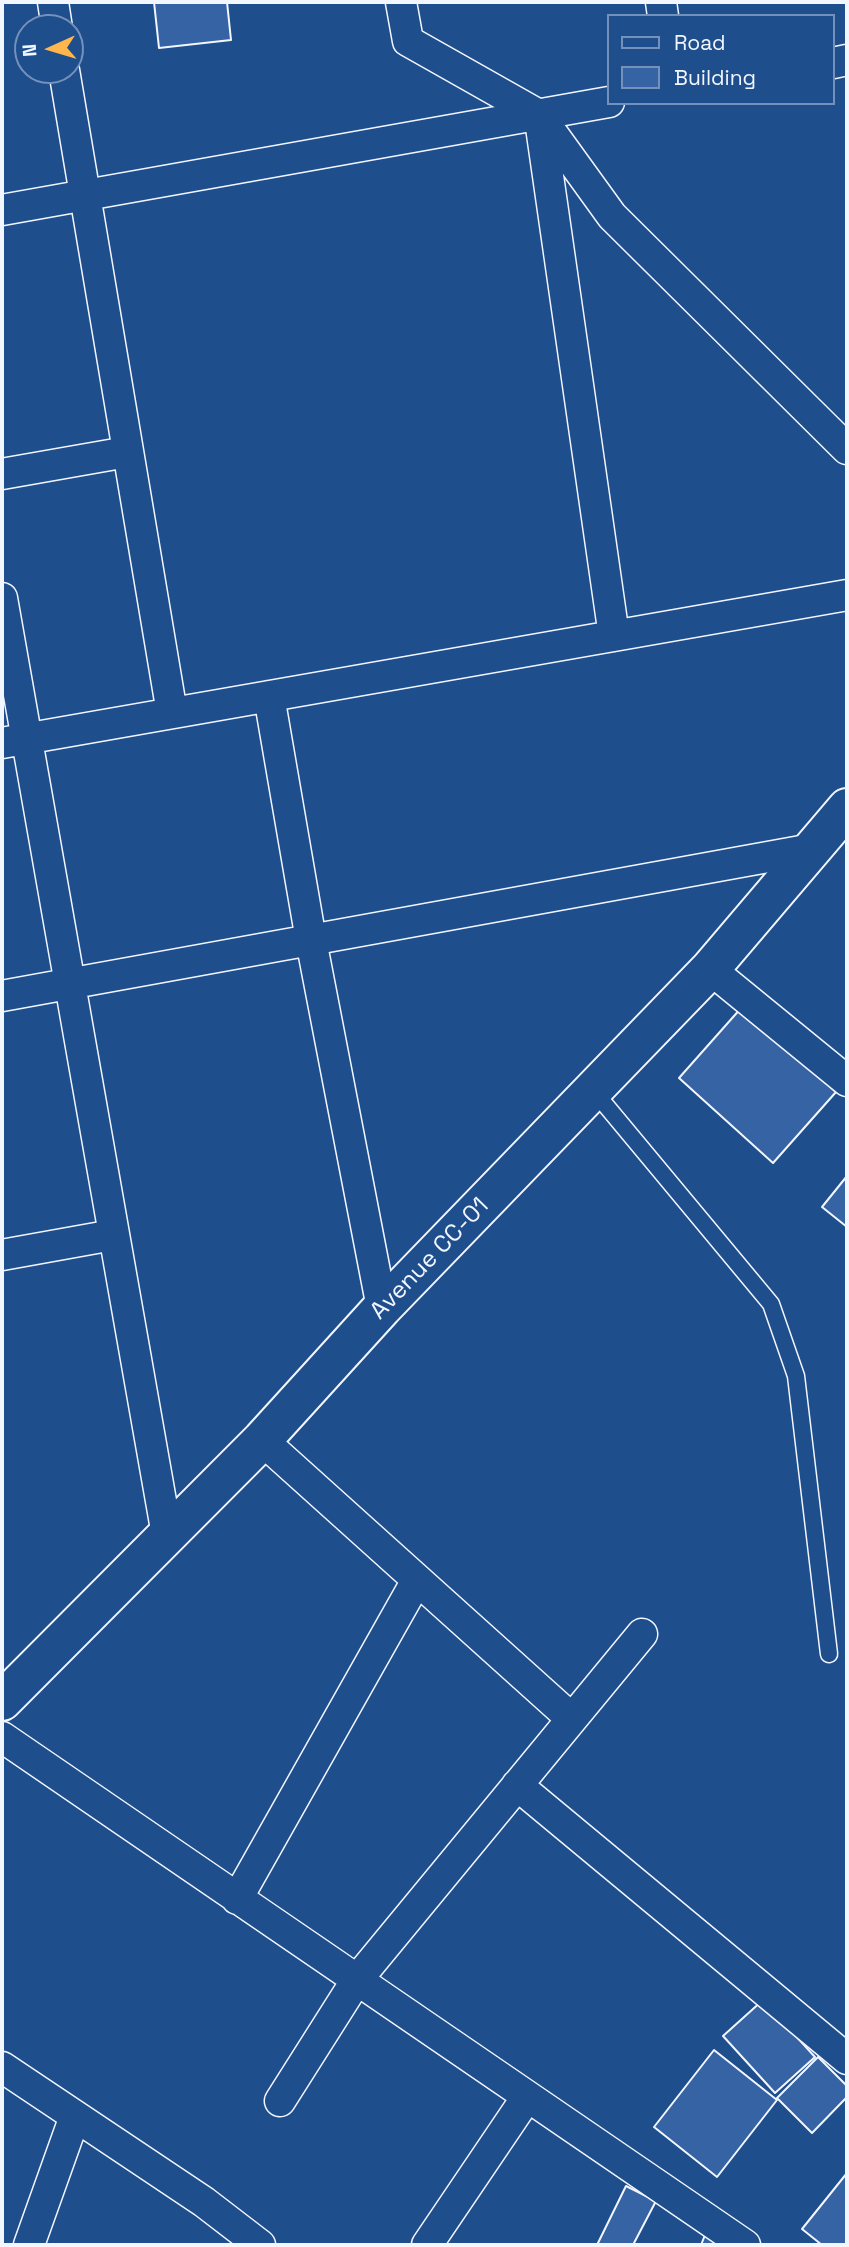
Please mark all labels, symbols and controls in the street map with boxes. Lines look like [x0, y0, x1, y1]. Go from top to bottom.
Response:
north arrow [14, 14, 84, 84]
legend [608, 14, 835, 105]
text: Road [674, 29, 726, 56]
text: N [17, 43, 42, 58]
text: Building [674, 64, 756, 91]
street label: Avenue CC-01 [365, 1192, 495, 1326]

